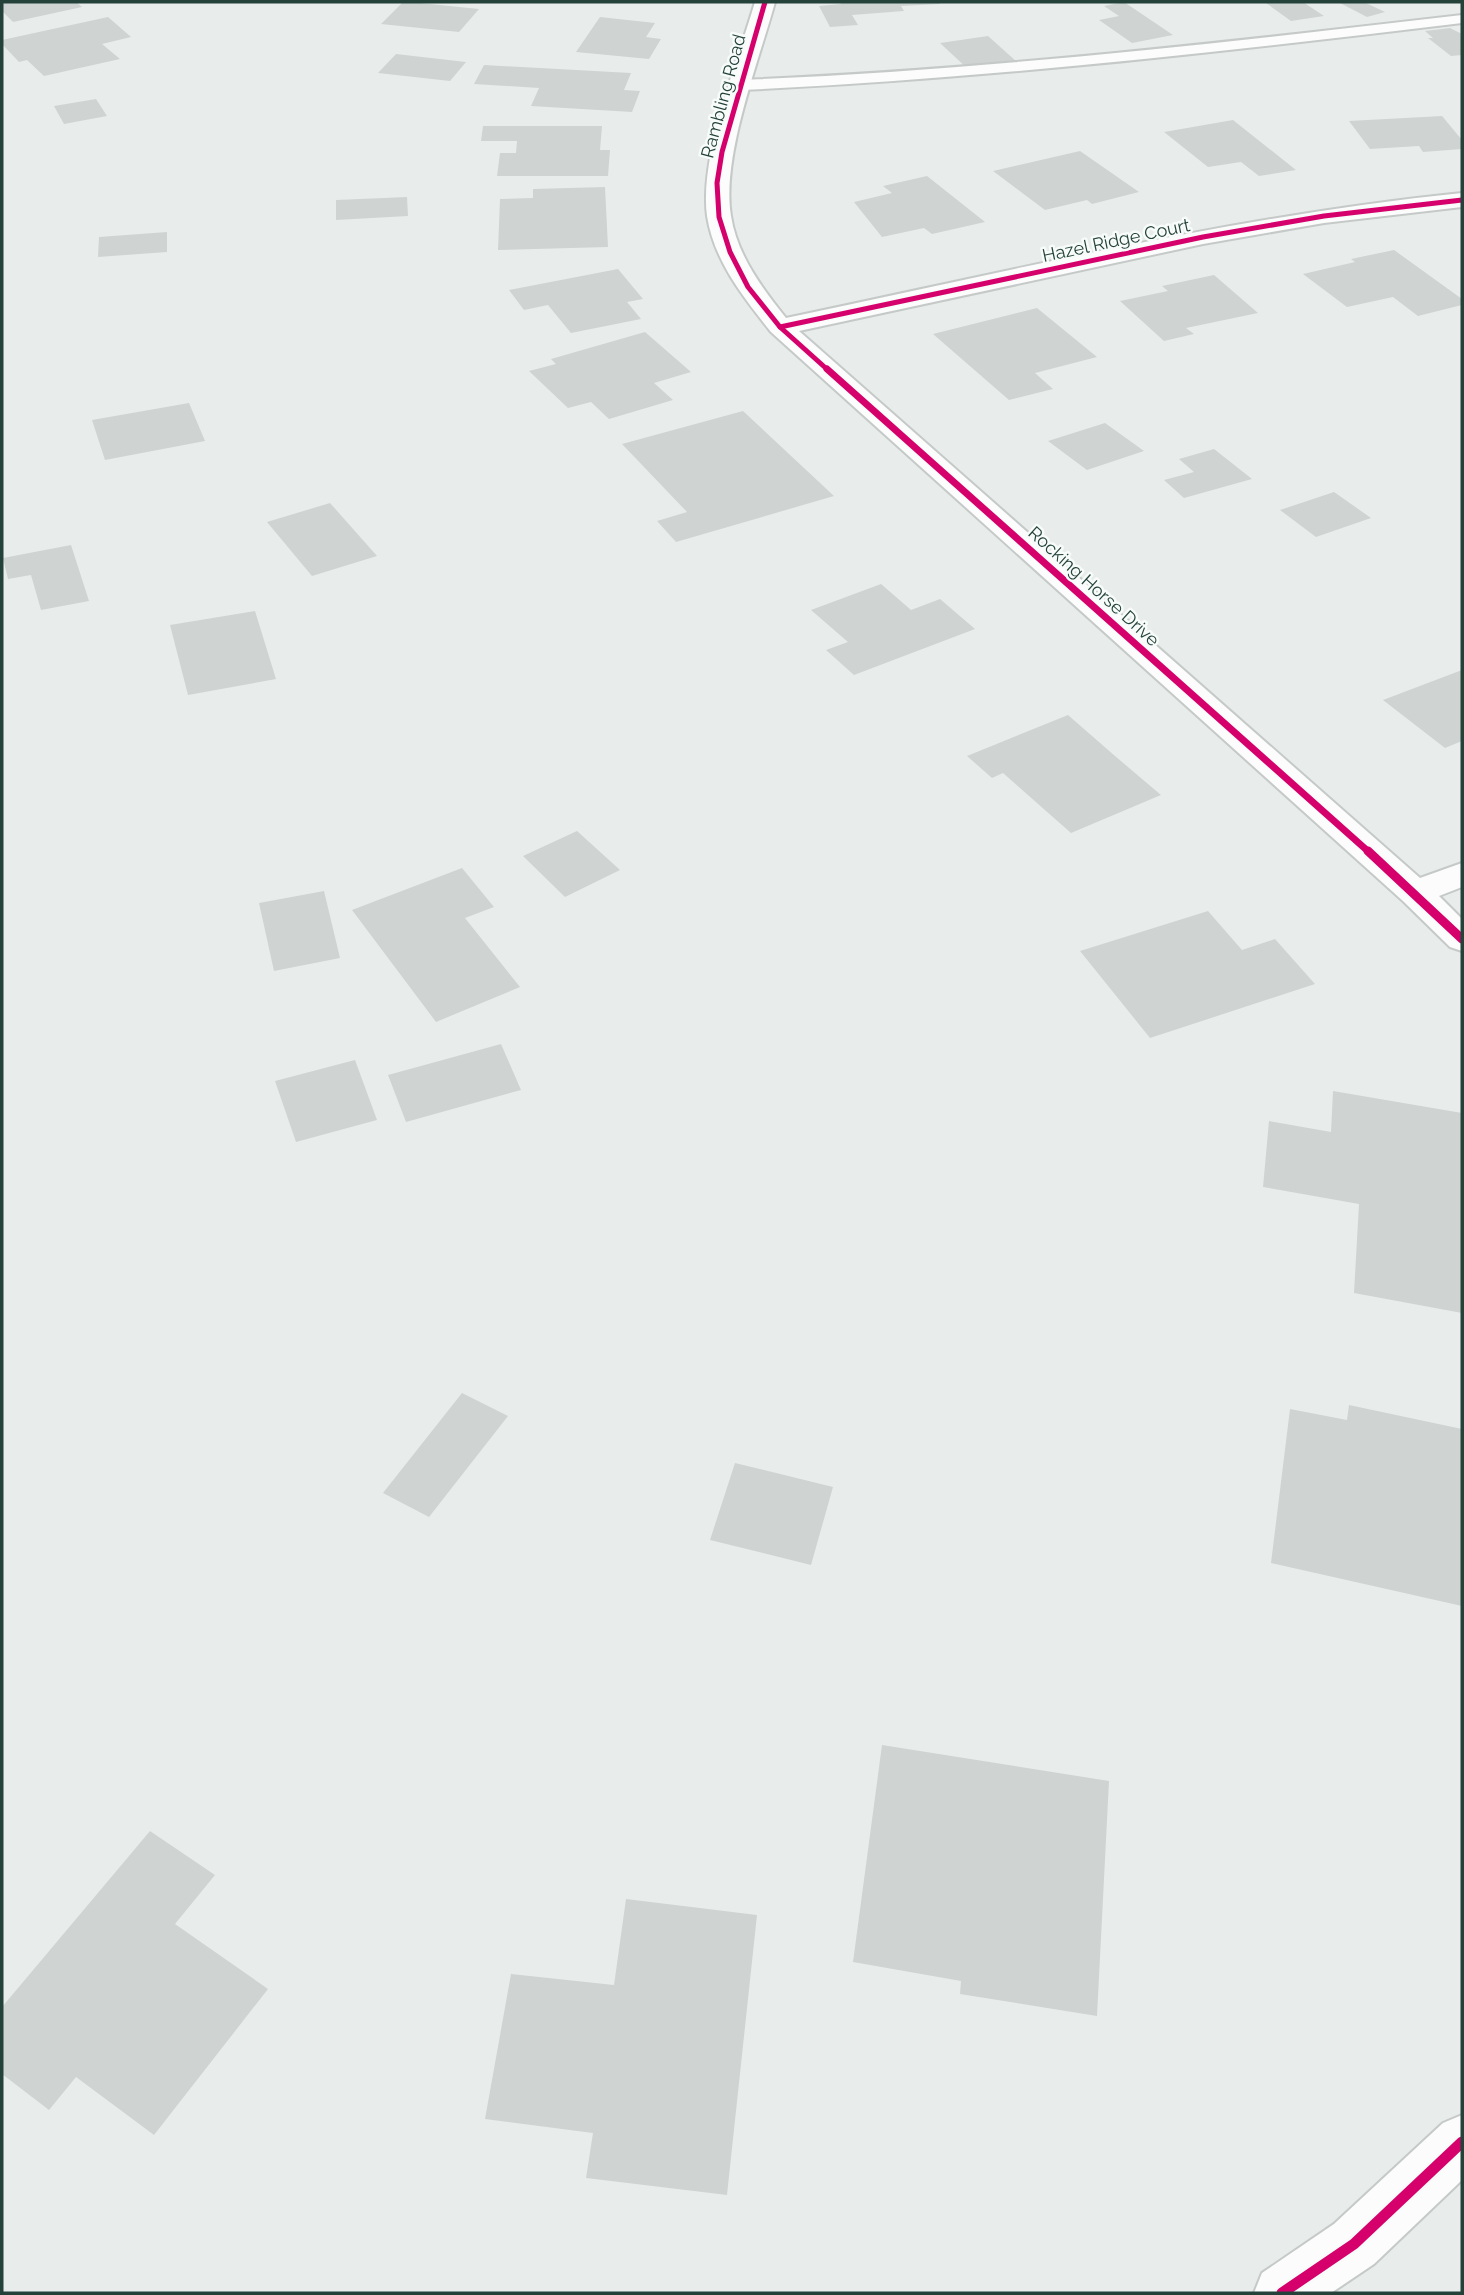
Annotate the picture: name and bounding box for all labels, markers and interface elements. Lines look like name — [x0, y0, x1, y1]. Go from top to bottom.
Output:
street label: Rambling Road — [696, 32, 750, 160]
street label: Hazel Ridge Court — [1040, 214, 1192, 266]
street label: Rocking Horse Drive — [1024, 522, 1164, 651]

